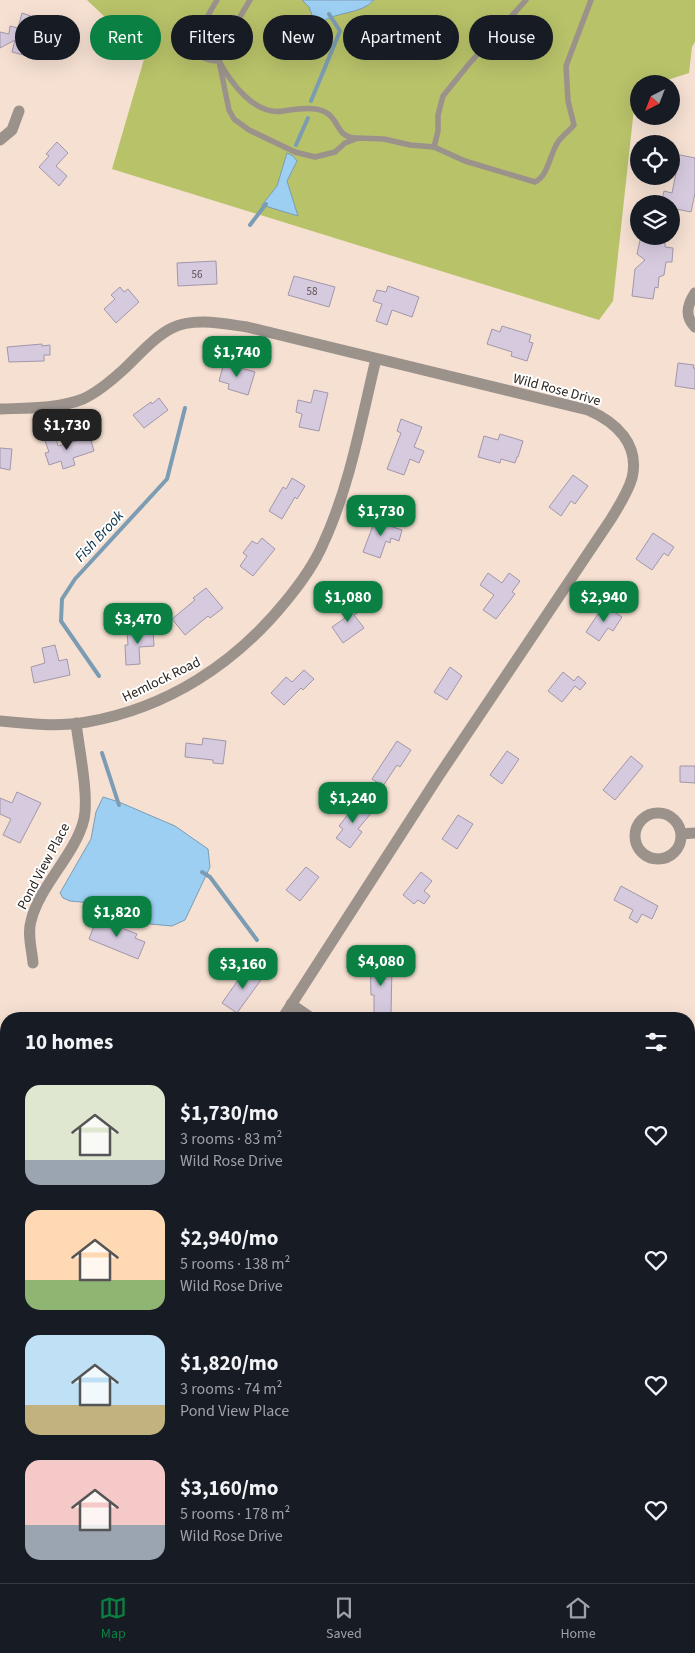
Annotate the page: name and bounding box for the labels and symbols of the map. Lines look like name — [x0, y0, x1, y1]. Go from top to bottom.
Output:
north arrow — [630, 75, 680, 125]
house number: 56 — [192, 267, 203, 282]
house number: 58 — [307, 284, 318, 299]
pin: $1,740 — [196, 336, 278, 378]
street label: Wild Rose Drive — [511, 369, 603, 411]
pin: $1,730 — [26, 408, 108, 451]
pin: $1,730 — [340, 494, 422, 537]
water label: Fish Brook — [70, 505, 129, 567]
pin: $1,080 — [307, 580, 389, 623]
pin: $2,940 — [563, 580, 645, 623]
pin: $3,470 — [97, 602, 179, 645]
street label: Hemlock Road — [119, 652, 204, 708]
pin: $1,240 — [312, 782, 394, 824]
street label: Pond View Place — [13, 820, 75, 913]
pin: $1,820 — [76, 896, 158, 938]
pin: $4,080 — [340, 944, 422, 987]
pin: $3,160 — [202, 948, 284, 990]

